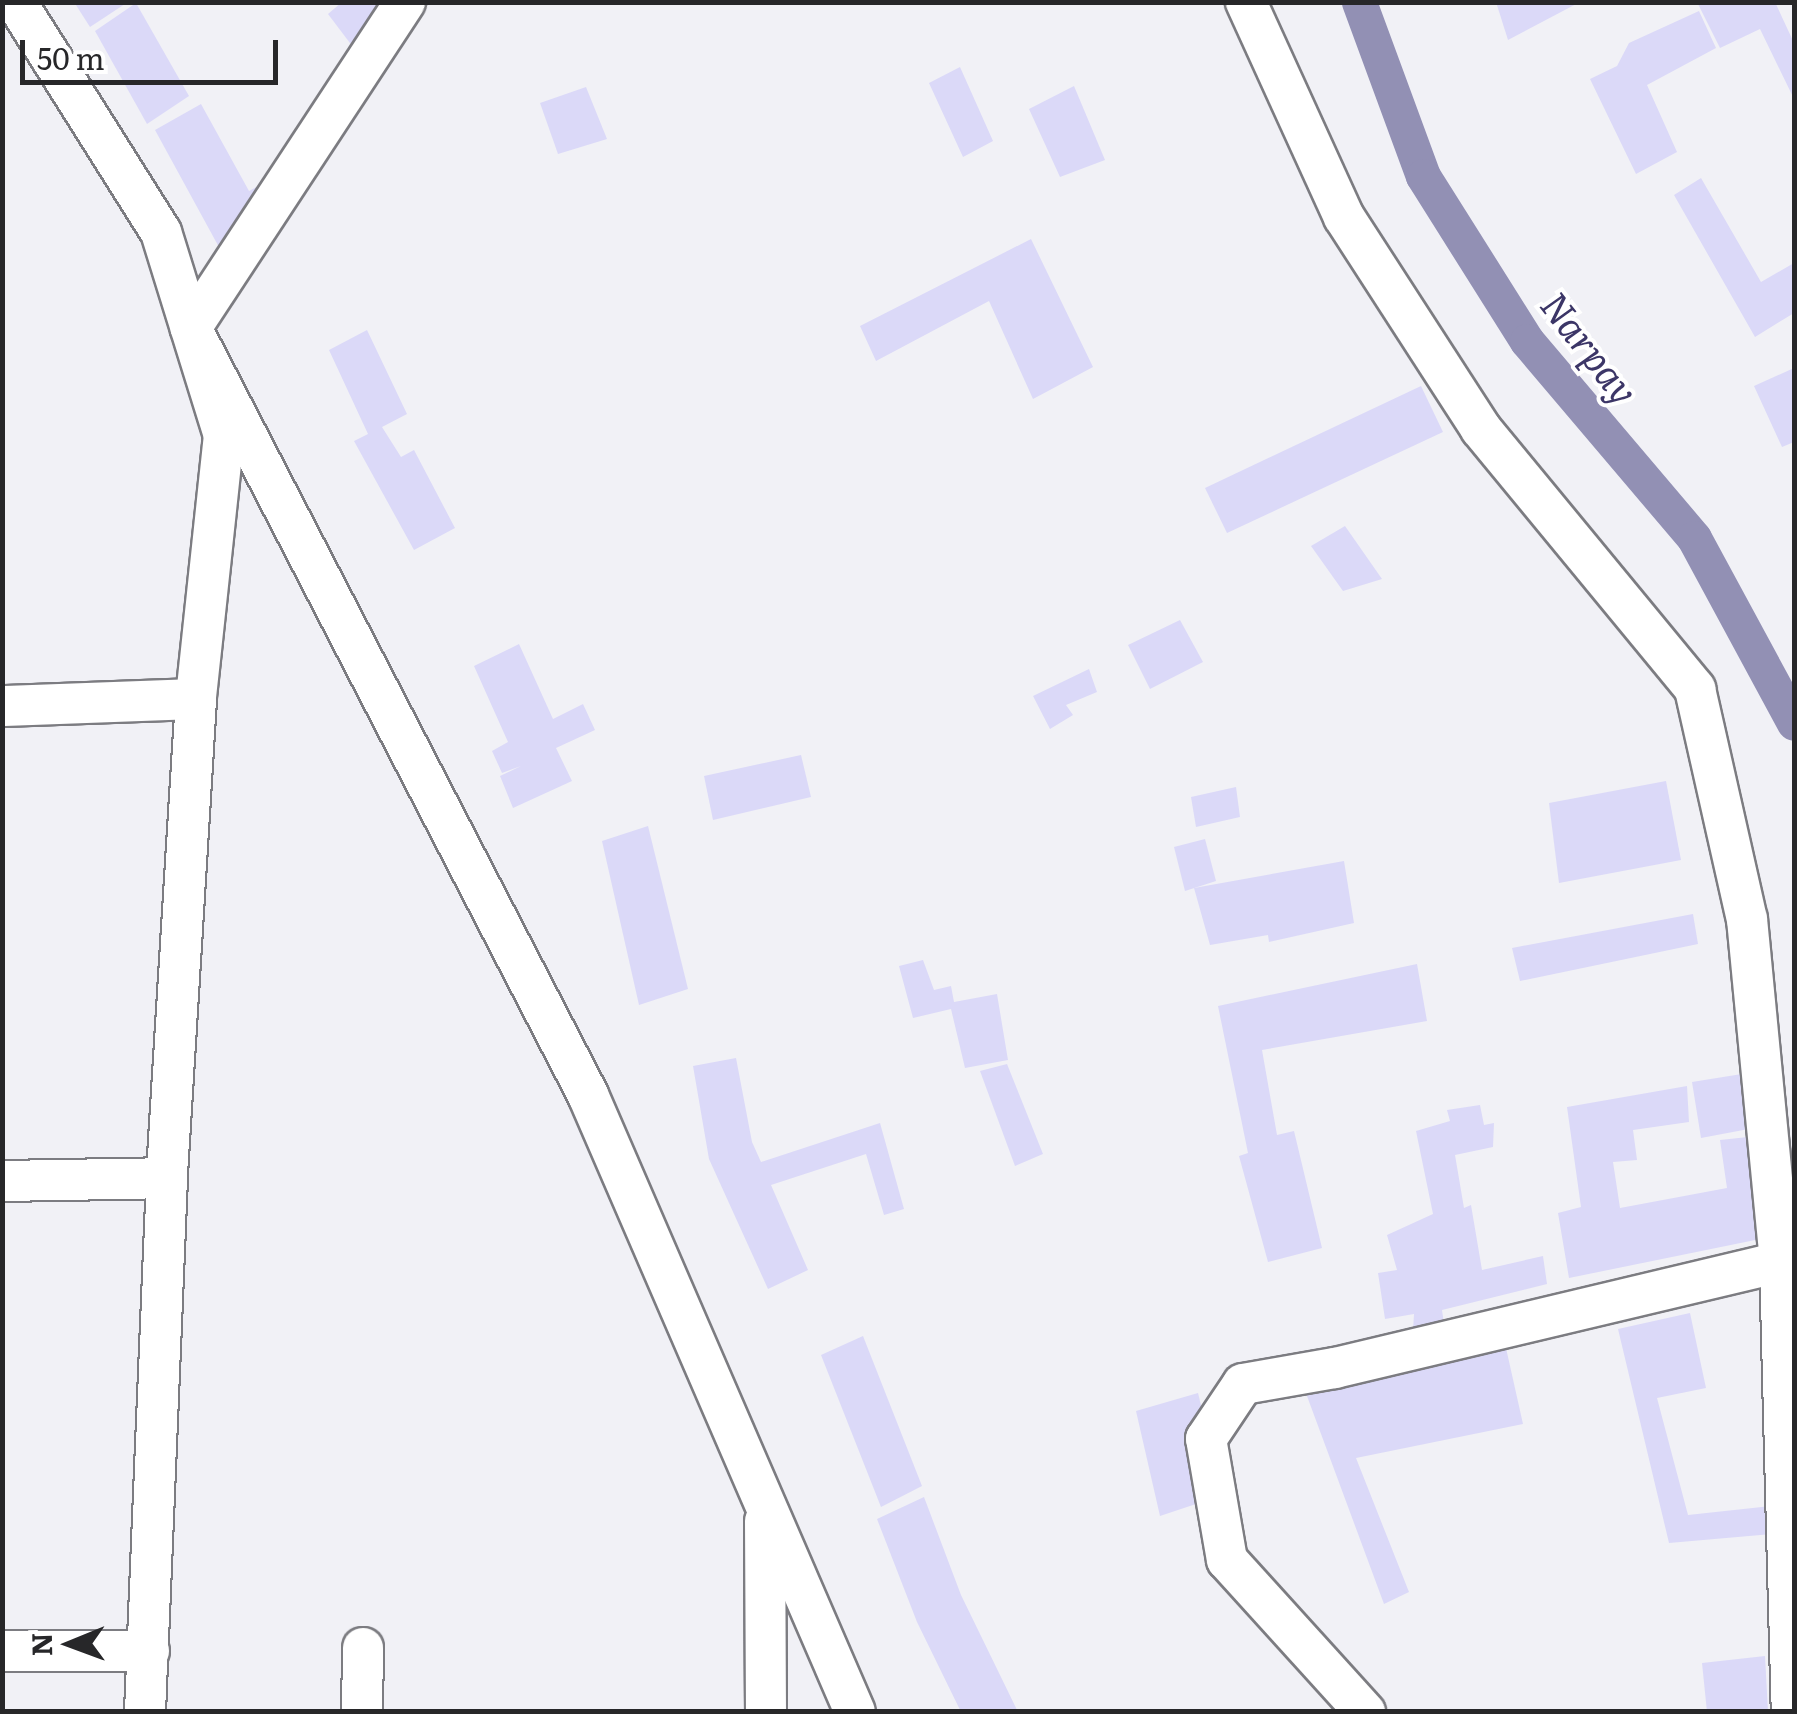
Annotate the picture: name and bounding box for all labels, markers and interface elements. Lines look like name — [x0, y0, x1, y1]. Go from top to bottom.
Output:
scale bar — [25, 20, 282, 82]
text: 50 m — [37, 35, 105, 79]
water label: Narpay — [1533, 282, 1649, 412]
north arrow — [20, 1594, 120, 1694]
text: N — [19, 1632, 61, 1657]

